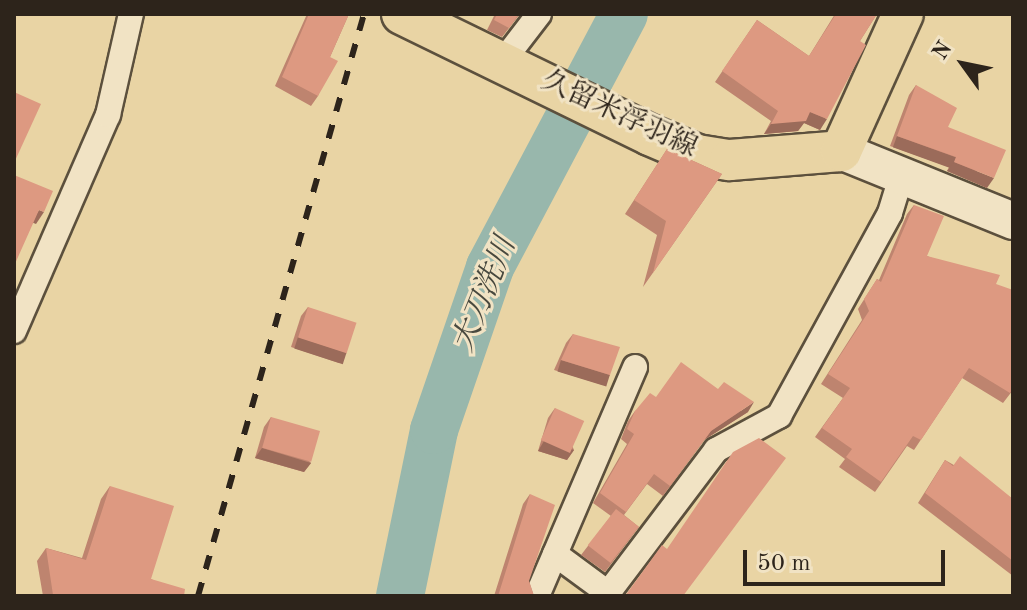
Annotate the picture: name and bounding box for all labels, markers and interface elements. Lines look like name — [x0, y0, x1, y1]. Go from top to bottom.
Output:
north arrow — [923, 24, 1003, 104]
text: N — [929, 38, 957, 64]
street label: 久留米浮羽線 — [536, 64, 702, 166]
water label: 大刀洗川 — [446, 233, 524, 357]
scale bar — [747, 534, 949, 584]
text: 50 m — [757, 552, 811, 576]

